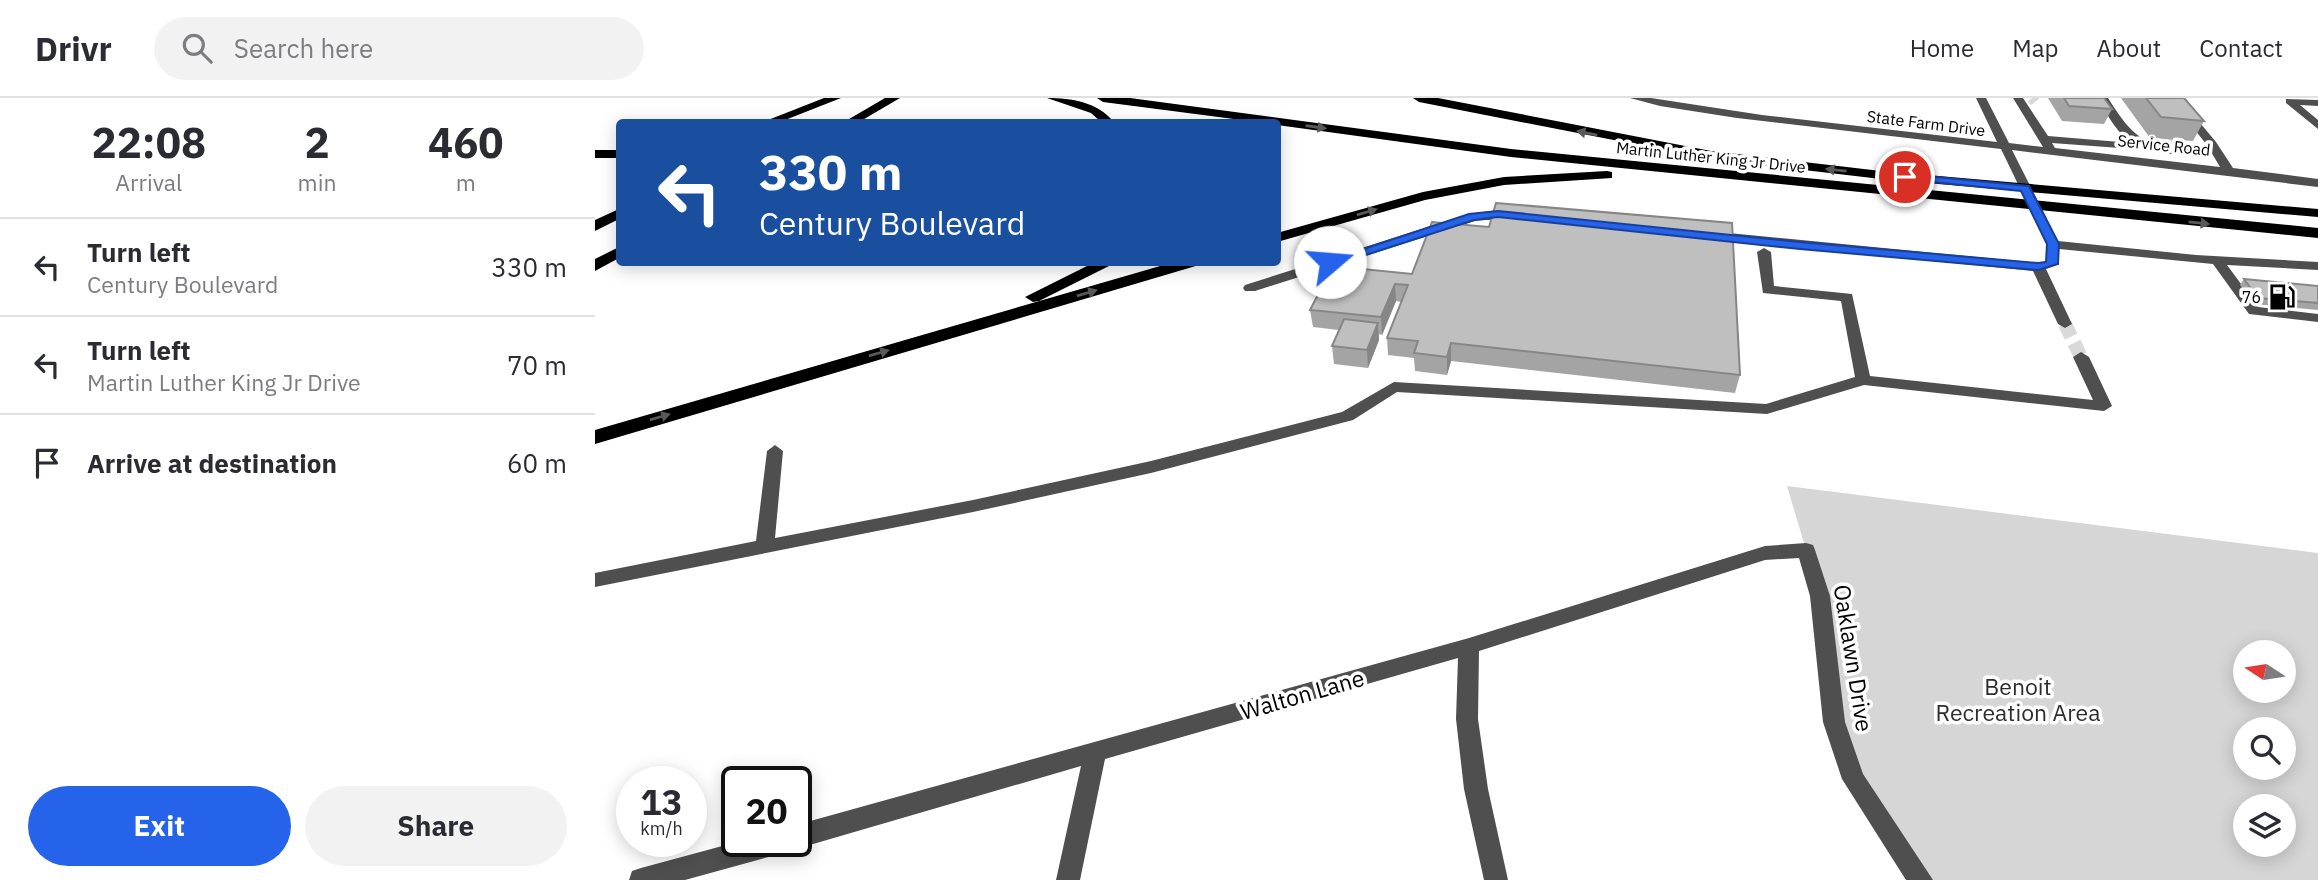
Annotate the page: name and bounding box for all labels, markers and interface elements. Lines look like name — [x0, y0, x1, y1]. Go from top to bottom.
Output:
search box — [154, 17, 644, 80]
text: Drivr — [35, 27, 112, 70]
icon: search — [178, 29, 216, 67]
text: Search here — [234, 31, 373, 65]
text: Home — [1910, 32, 1974, 64]
text: Map — [2012, 32, 2058, 64]
text: About — [2096, 32, 2161, 64]
text: Contact — [2199, 32, 2283, 64]
street label: State Farm Drive — [1866, 106, 1987, 140]
text: 22:08 — [91, 115, 206, 170]
text: 2 — [304, 115, 330, 170]
text: 460 — [428, 115, 504, 170]
one-way arrow — [1305, 122, 1327, 133]
one-way arrow — [1576, 127, 1598, 138]
street label: Service Road — [2117, 130, 2211, 160]
street label: Martin Luther King Jr Drive — [1615, 137, 1807, 177]
text: 330 m — [759, 140, 903, 203]
icon: left — [644, 147, 735, 238]
pin — [1875, 147, 1935, 207]
icon: arrive — [1886, 158, 1924, 196]
one-way arrow — [1824, 164, 1846, 175]
text: Arrival — [115, 167, 182, 197]
text: min — [298, 167, 336, 197]
text: m — [456, 167, 476, 197]
text: Century Boulevard — [759, 202, 1025, 244]
one-way arrow — [1356, 207, 1377, 217]
one-way arrow — [2189, 218, 2211, 229]
position arrow — [1293, 225, 1367, 299]
text: Turn left — [87, 235, 190, 269]
icon: left — [28, 248, 66, 286]
text: 330 m — [491, 250, 567, 284]
text: Century Boulevard — [87, 269, 278, 299]
fuel station icon: 76 — [2267, 282, 2297, 312]
one-way arrow — [1076, 287, 1098, 298]
place label: 76 — [2242, 287, 2261, 307]
text: Turn left — [87, 333, 190, 367]
icon: left — [28, 346, 66, 384]
text: 70 m — [507, 348, 567, 382]
one-way arrow — [868, 348, 889, 358]
text: Martin Luther King Jr Drive — [87, 367, 361, 397]
one-way arrow — [650, 412, 671, 422]
icon: arrive — [28, 444, 66, 482]
text: Arrive at destination — [87, 446, 337, 480]
text: 60 m — [507, 446, 567, 480]
street label: Oaklawn Drive — [1828, 582, 1880, 734]
north arrow — [2233, 640, 2296, 704]
map controls — [2233, 640, 2296, 857]
street label: Walton Lane — [1237, 662, 1367, 726]
park label: Benoit Recreation Area — [1936, 671, 2100, 727]
button: search — [2233, 717, 2296, 780]
speed limit sign: 20 — [721, 766, 812, 857]
text: 13 — [640, 779, 683, 825]
button: Exit — [28, 786, 291, 866]
button: Share — [305, 786, 567, 866]
button: layers — [2233, 794, 2296, 857]
text: km/h — [640, 817, 683, 840]

